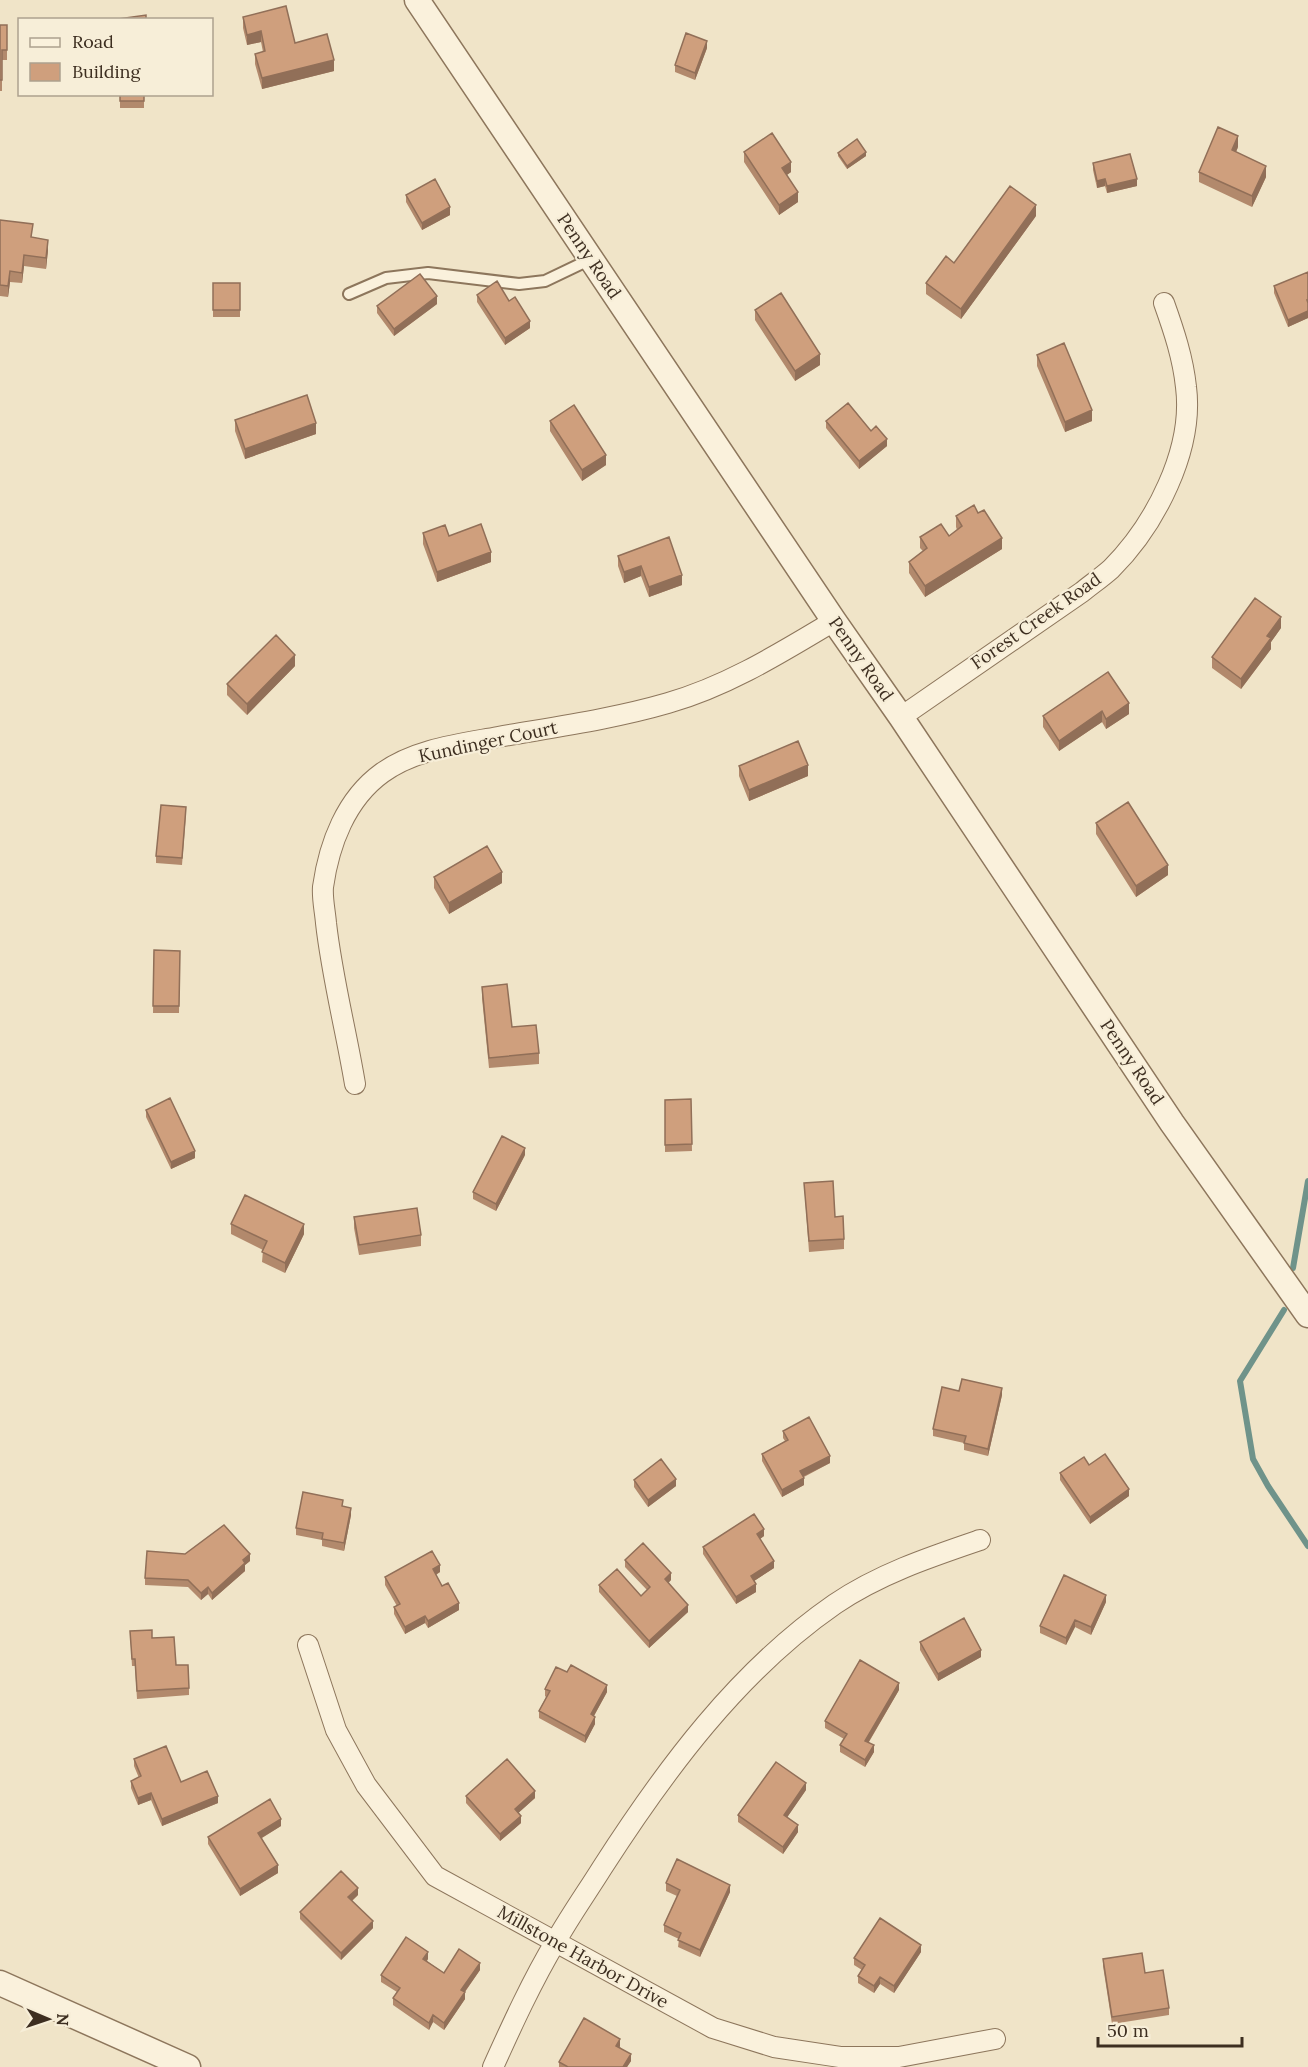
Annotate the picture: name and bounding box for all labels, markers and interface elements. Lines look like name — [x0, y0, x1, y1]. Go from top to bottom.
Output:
legend — [18, 18, 213, 96]
text: Road — [72, 30, 114, 53]
text: Building — [72, 60, 142, 83]
street label: Penny Road — [552, 209, 627, 303]
street label: Forest Creek Road — [966, 567, 1105, 674]
street label: Penny Road — [824, 612, 899, 706]
street label: Kundinger Court — [416, 716, 559, 767]
street label: Penny Road — [1095, 1015, 1170, 1109]
street label: Millstone Harbor Drive — [494, 1900, 673, 2013]
north arrow — [18, 1989, 78, 2049]
scale bar — [1098, 2010, 1242, 2048]
text: N — [53, 2013, 73, 2026]
text: 50 m — [1107, 2019, 1149, 2042]

